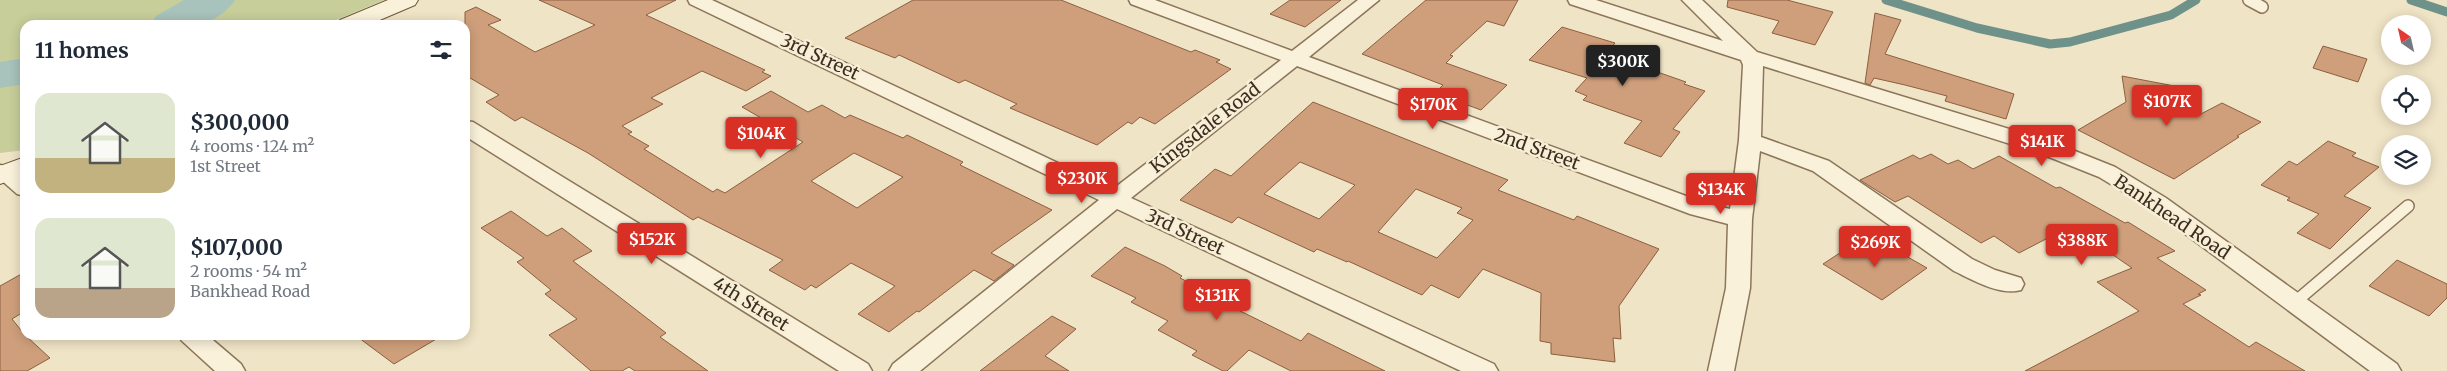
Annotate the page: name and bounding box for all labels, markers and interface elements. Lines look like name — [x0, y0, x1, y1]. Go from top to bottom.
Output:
north arrow — [2381, 15, 2431, 65]
map controls — [2381, 15, 2431, 185]
street label: 3rd Street — [777, 28, 863, 85]
icon: filters — [427, 36, 455, 64]
text: 11 homes — [35, 37, 129, 64]
pin: $300K — [1588, 44, 1658, 87]
text: $300K — [1597, 51, 1649, 71]
button: locate — [2381, 75, 2431, 125]
street label: Kingsdale Road — [1145, 77, 1265, 178]
pin: $107K — [2132, 84, 2202, 127]
pin: $170K — [1398, 88, 1468, 130]
text: $107K — [2143, 91, 2191, 111]
text: $170K — [1409, 94, 1457, 114]
text: $300,000 — [190, 109, 290, 136]
icon: home — [75, 113, 135, 173]
pin: $104K — [726, 116, 796, 159]
street label: 2nd Street — [1491, 122, 1583, 175]
text: $104K — [737, 123, 785, 143]
pin: $141K — [2007, 124, 2077, 167]
text: $141K — [2020, 131, 2064, 151]
button: layers — [2381, 135, 2431, 185]
text: 4 rooms · 124 m² — [190, 136, 314, 156]
text: 1st Street — [190, 156, 261, 176]
pin: $230K — [1047, 162, 1117, 204]
text: $230K — [1057, 168, 1107, 188]
street label: Bankhead Road — [2110, 169, 2235, 264]
pin: $134K — [1686, 172, 1756, 215]
text: $134K — [1697, 179, 1745, 199]
street label: 3rd Street — [1142, 203, 1228, 260]
pin: $152K — [617, 222, 687, 265]
pin: $388K — [2047, 224, 2117, 266]
pin: $269K — [1840, 226, 1910, 268]
text: $152K — [628, 229, 676, 249]
text: $388K — [2057, 230, 2107, 250]
text: $269K — [1850, 232, 1900, 252]
text: $107,000 — [190, 234, 283, 261]
icon: home — [75, 238, 135, 298]
text: 2 rooms · 54 m² — [190, 261, 307, 281]
street label: 4th Street — [709, 271, 794, 336]
pin: $131K — [1182, 278, 1252, 321]
text: Bankhead Road — [190, 281, 310, 301]
text: $131K — [1195, 285, 1239, 305]

